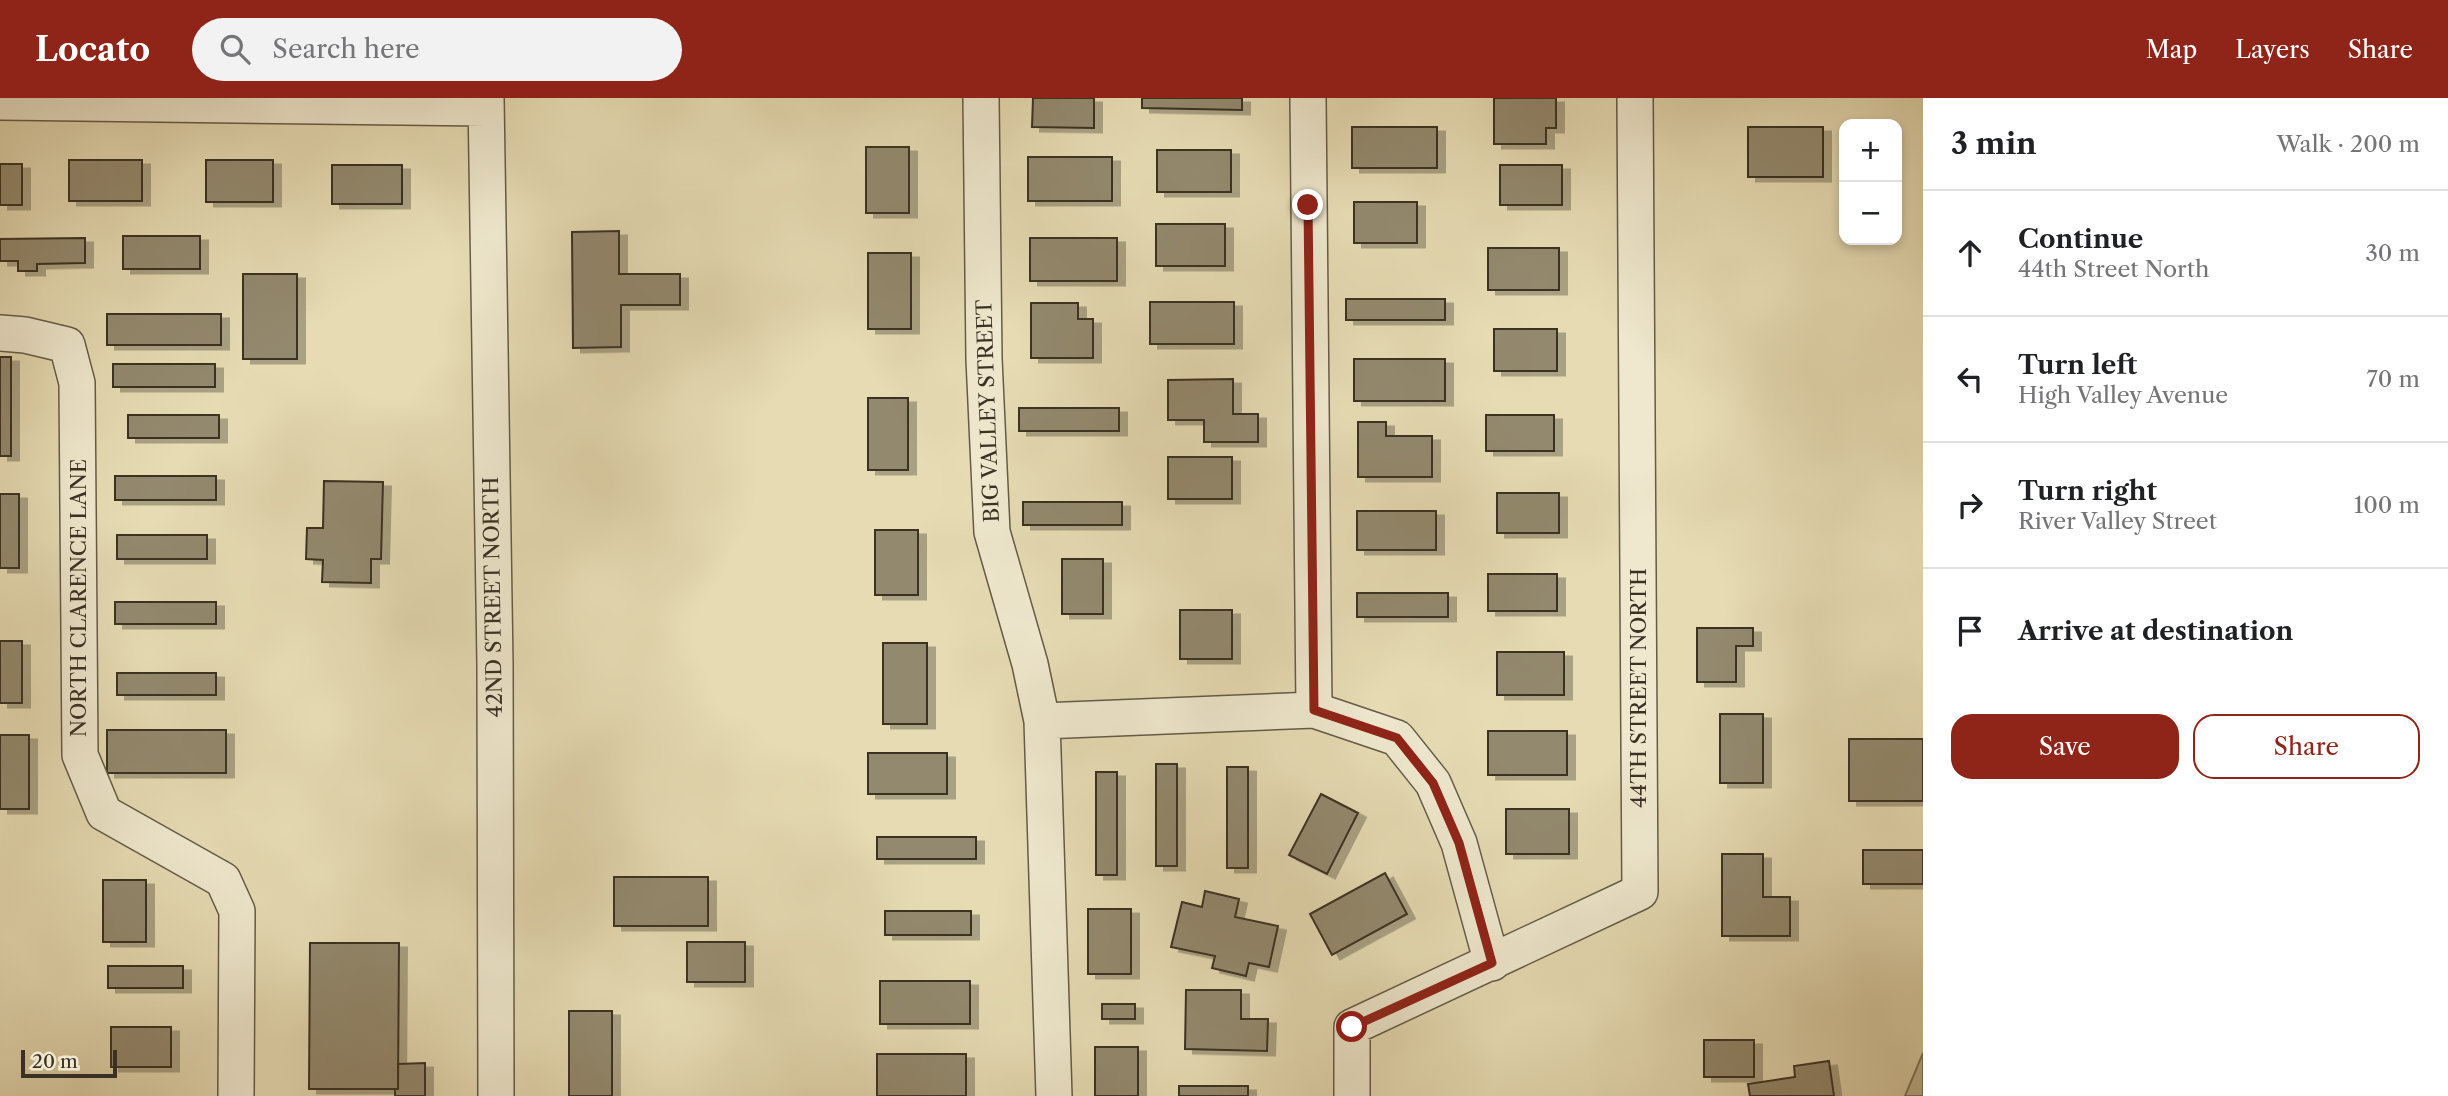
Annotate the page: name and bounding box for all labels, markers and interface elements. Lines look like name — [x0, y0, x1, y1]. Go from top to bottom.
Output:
search box — [192, 18, 682, 81]
text: Locato — [35, 29, 150, 70]
icon: search — [216, 30, 254, 68]
text: Search here — [272, 33, 420, 65]
text: Map — [2146, 35, 2197, 64]
text: Layers — [2235, 35, 2310, 64]
text: Share — [2348, 35, 2413, 64]
map controls — [1839, 119, 1902, 245]
button: + — [1839, 119, 1902, 182]
text: 3 min — [1951, 125, 2037, 162]
text: Walk · 200 m — [2276, 130, 2420, 158]
button: − — [1839, 182, 1902, 245]
route end — [1292, 189, 1323, 220]
text: Continue — [2018, 223, 2143, 255]
icon: ahead — [1951, 234, 1989, 272]
text: 30 m — [2365, 239, 2420, 267]
text: 44th Street North — [2018, 255, 2209, 283]
street label: BIG VALLEY STREET — [971, 299, 1004, 523]
text: Turn left — [2018, 349, 2137, 381]
icon: left — [1951, 360, 1989, 398]
text: 70 m — [2367, 365, 2420, 393]
text: High Valley Avenue — [2018, 381, 2228, 409]
street label: NORTH CLARENCE LANE — [66, 459, 91, 737]
text: Turn right — [2018, 475, 2157, 507]
street label: 42ND STREET NORTH — [478, 476, 507, 718]
icon: right — [1951, 486, 1989, 524]
text: 100 m — [2354, 491, 2420, 519]
text: River Valley Street — [2018, 507, 2217, 535]
street label: 44TH STREET NORTH — [1626, 568, 1651, 808]
icon: arrive — [1951, 612, 1989, 650]
text: Arrive at destination — [2018, 615, 2293, 647]
button: Save — [1951, 714, 2179, 779]
button: Share — [2193, 714, 2420, 779]
route start — [1336, 1011, 1367, 1042]
scale bar — [21, 1047, 117, 1079]
text: 20 m — [32, 1050, 78, 1073]

